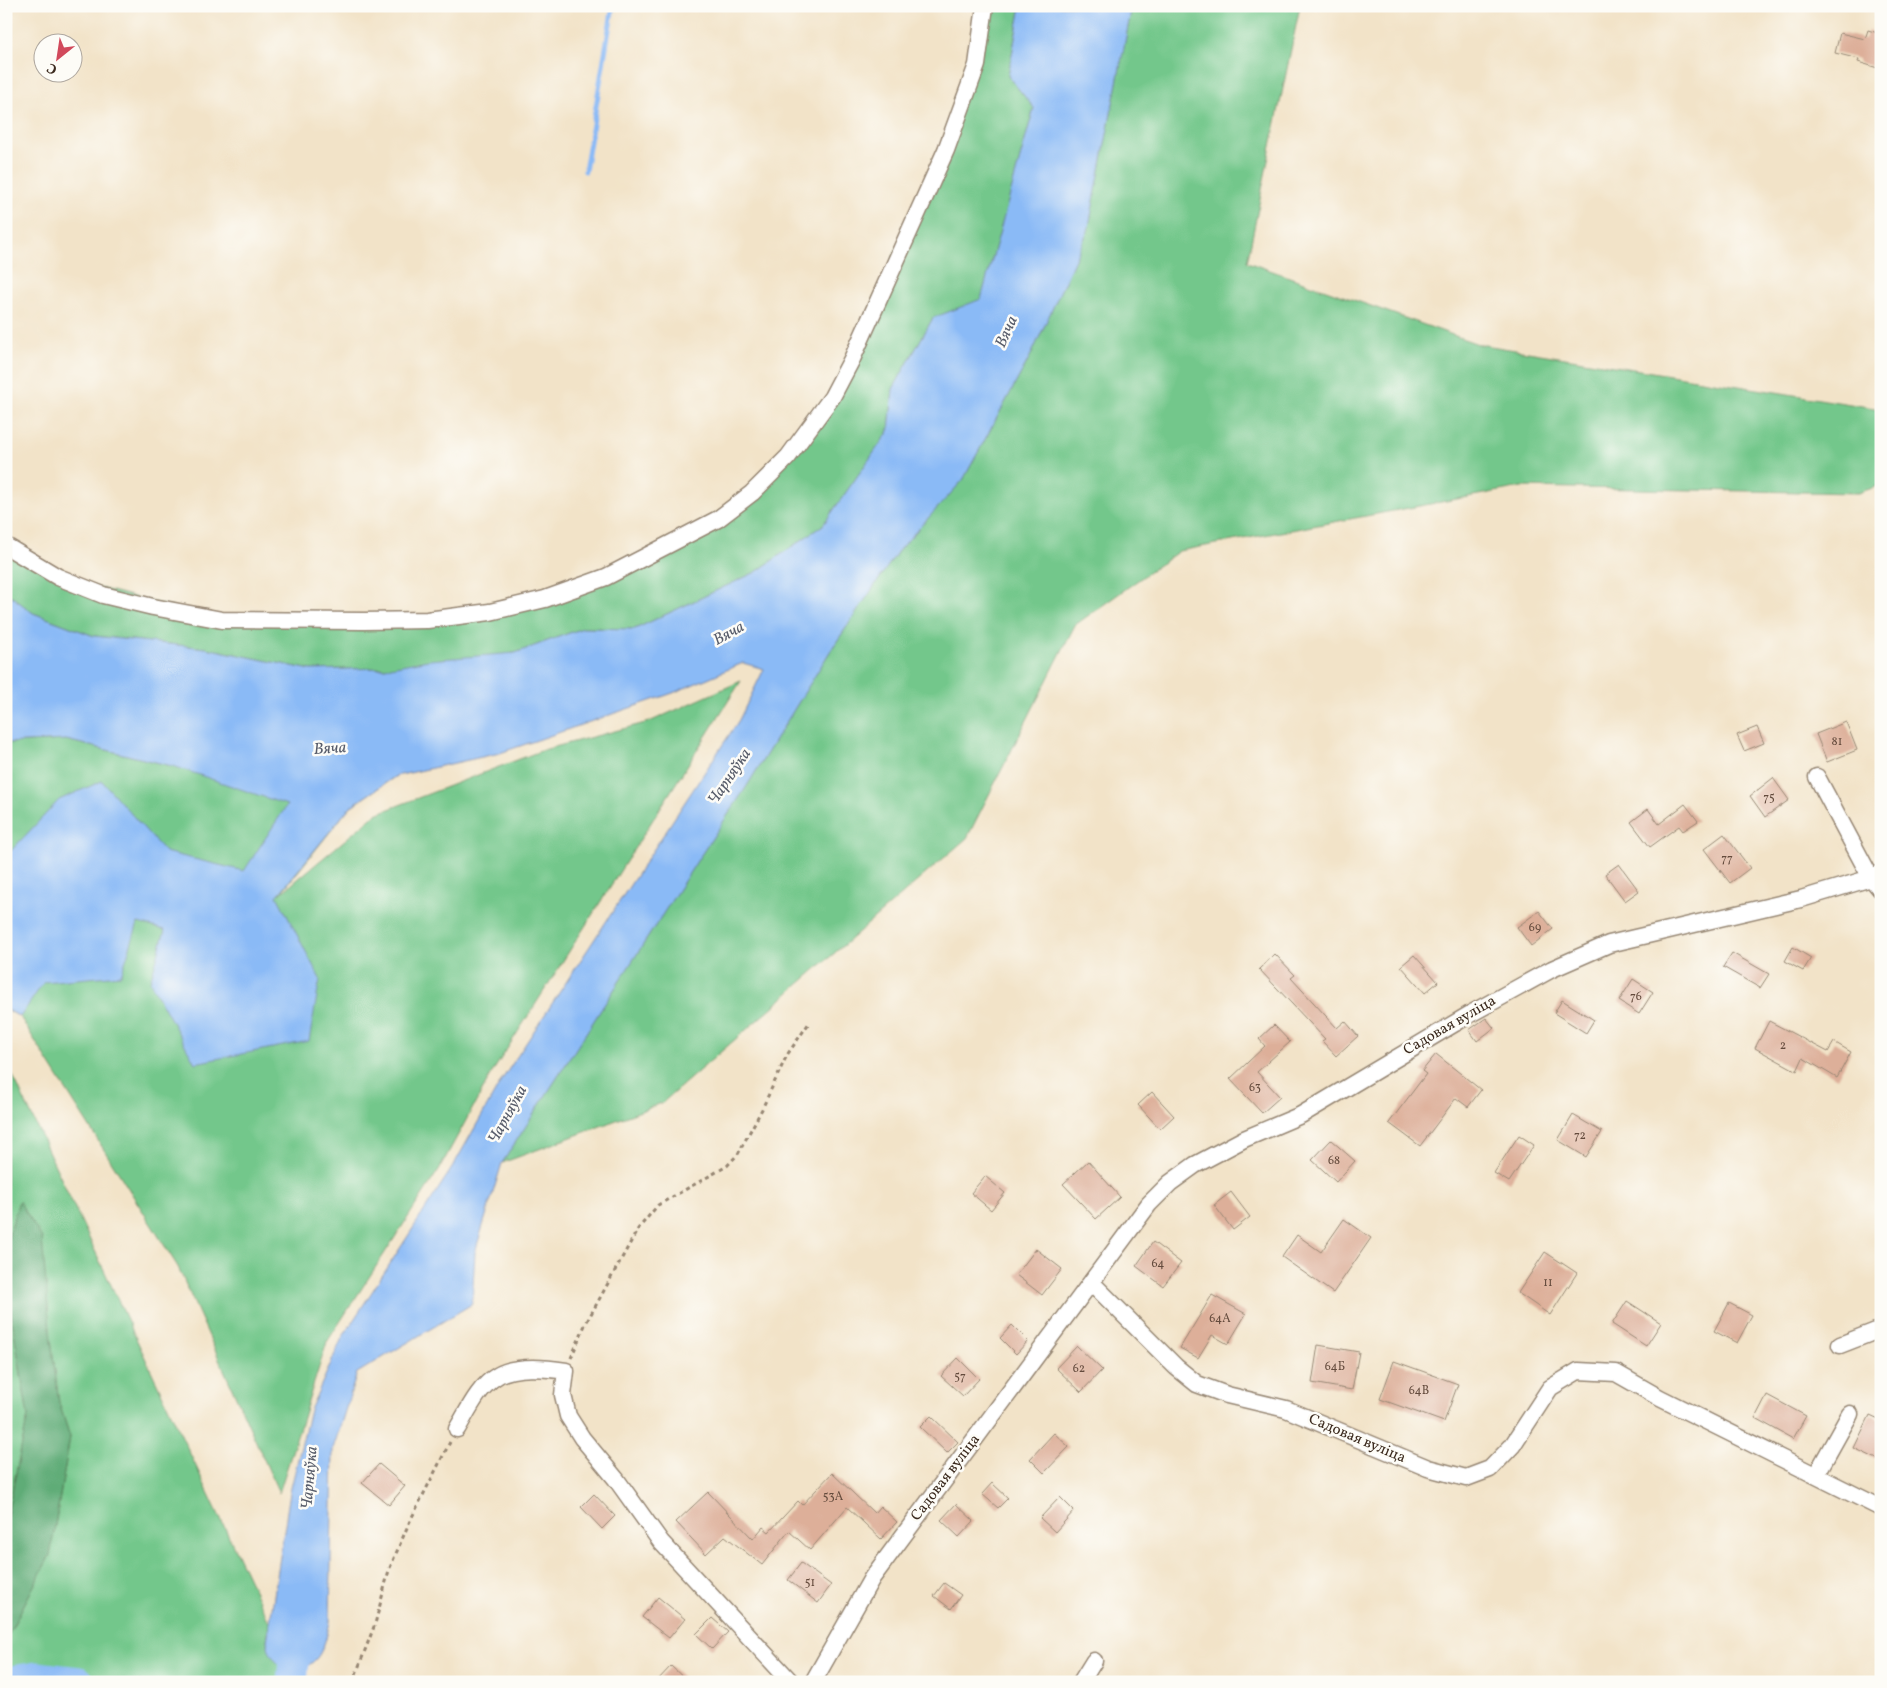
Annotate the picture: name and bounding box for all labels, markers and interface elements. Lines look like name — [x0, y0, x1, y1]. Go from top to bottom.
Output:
north arrow — [32, 32, 82, 82]
text: С — [44, 57, 61, 78]
water label: Вяча — [990, 312, 1024, 351]
water label: Вяча — [709, 616, 749, 651]
house number: 81 — [1832, 734, 1842, 750]
water label: Вяча — [313, 737, 347, 761]
water label: Чарняўка — [703, 744, 757, 809]
house number: 75 — [1763, 790, 1775, 806]
house number: 77 — [1721, 851, 1733, 867]
house number: 69 — [1529, 920, 1541, 936]
house number: 76 — [1630, 989, 1642, 1005]
street label: Садовая вуліца — [1400, 991, 1500, 1061]
house number: 2 — [1780, 1038, 1786, 1054]
house number: 63 — [1249, 1080, 1261, 1096]
water label: Чарняўка — [483, 1082, 533, 1148]
house number: 72 — [1574, 1128, 1586, 1144]
house number: 68 — [1328, 1153, 1340, 1169]
house number: 64 — [1152, 1256, 1164, 1272]
house number: 11 — [1543, 1275, 1553, 1291]
house number: 64А — [1209, 1311, 1231, 1327]
house number: 64Б — [1325, 1359, 1345, 1375]
house number: 62 — [1073, 1361, 1085, 1377]
house number: 57 — [954, 1369, 966, 1385]
house number: 64В — [1409, 1383, 1429, 1399]
street label: Садовая вуліца — [1305, 1409, 1409, 1469]
street label: Садовая вуліца — [906, 1430, 986, 1526]
water label: Чарняўка — [296, 1445, 324, 1510]
house number: 53А — [823, 1489, 844, 1505]
house number: 51 — [805, 1575, 815, 1591]

